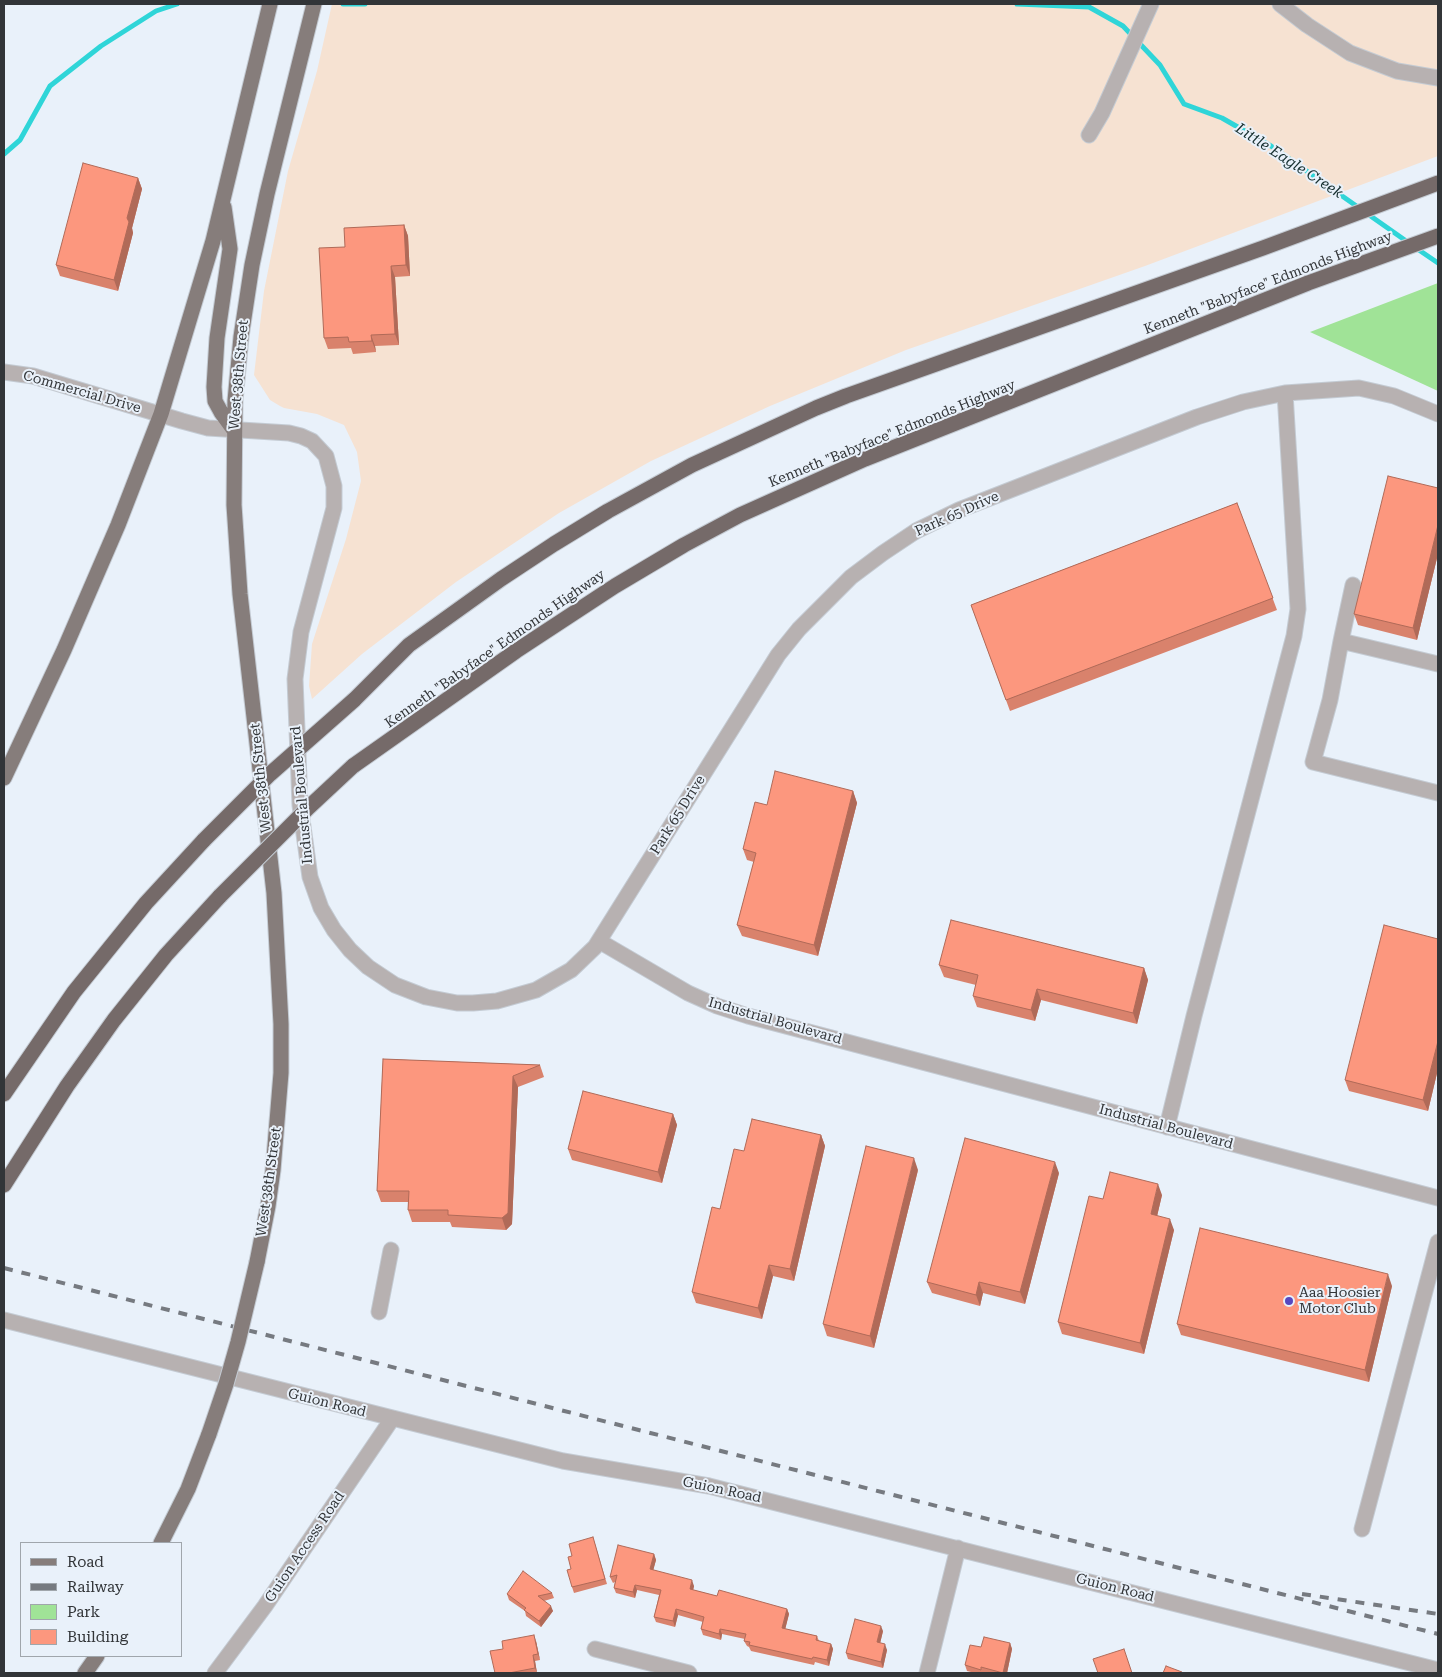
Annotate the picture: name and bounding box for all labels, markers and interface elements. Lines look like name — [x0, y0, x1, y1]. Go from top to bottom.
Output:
water label: Little Eagle Creek — [1232, 120, 1346, 202]
street label: Kenneth "Babyface" Edmonds Highway — [1142, 228, 1394, 338]
street label: West 38th Street — [226, 319, 252, 431]
street label: Commercial Drive — [21, 367, 143, 417]
street label: Kenneth "Babyface" Edmonds Highway — [766, 377, 1018, 491]
street label: Park 65 Drive — [912, 488, 1002, 540]
street label: Kenneth "Babyface" Edmonds Highway — [382, 566, 608, 732]
street label: West 38th Street — [247, 722, 275, 834]
street label: Industrial Boulevard — [288, 725, 316, 865]
street label: Park 65 Drive — [647, 772, 709, 858]
street label: Industrial Boulevard — [706, 994, 844, 1048]
street label: Industrial Boulevard — [1097, 1101, 1235, 1153]
street label: West 38th Street — [253, 1126, 285, 1238]
place label: Aaa Hoosier Motor Club — [1299, 1285, 1381, 1318]
marker: Aaa Hoosier Motor Club — [1283, 1295, 1295, 1307]
street label: Guion Road — [286, 1385, 368, 1421]
street label: Guion Road — [681, 1473, 763, 1507]
street label: Guion Access Road — [262, 1488, 348, 1606]
legend — [20, 1542, 182, 1657]
text: Road — [67, 1553, 104, 1571]
street label: Guion Road — [1074, 1570, 1156, 1606]
text: Railway — [67, 1578, 124, 1596]
text: Park — [67, 1603, 100, 1621]
text: Building — [67, 1628, 128, 1646]

